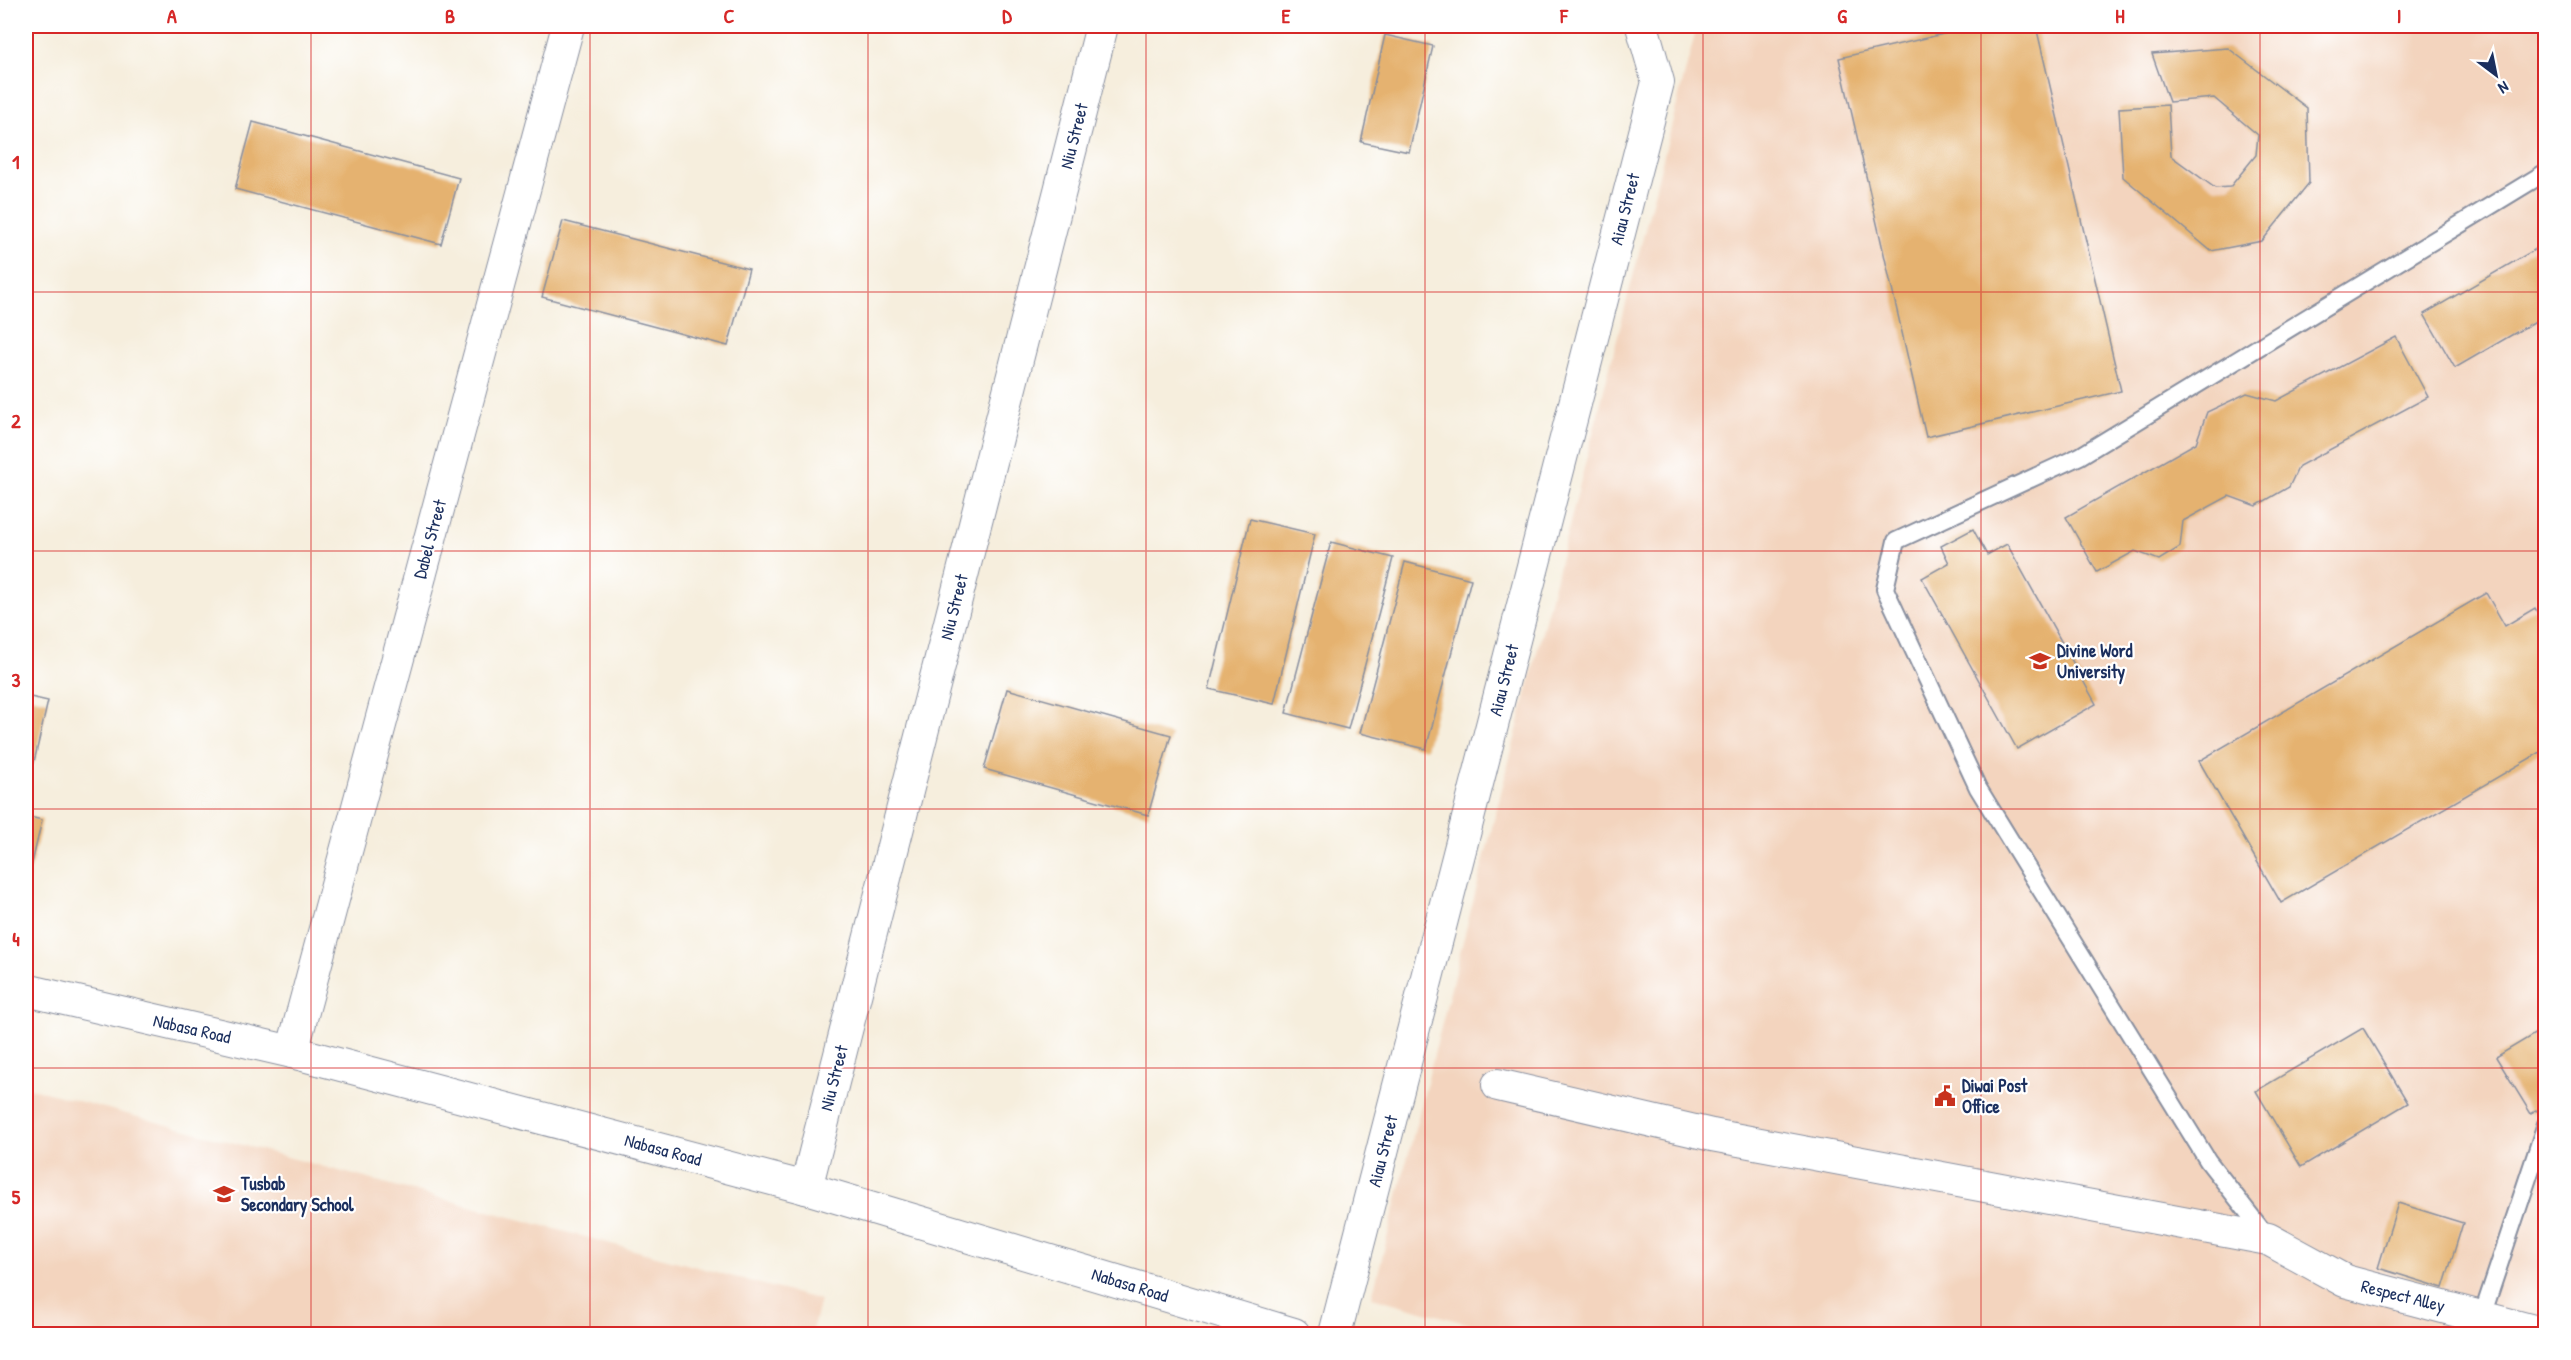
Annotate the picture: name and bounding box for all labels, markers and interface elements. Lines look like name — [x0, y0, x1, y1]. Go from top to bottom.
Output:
text: A — [167, 2, 177, 29]
text: B — [445, 2, 455, 29]
text: C — [724, 2, 735, 29]
text: D — [1002, 2, 1012, 29]
text: E — [1282, 2, 1291, 29]
text: F — [1559, 2, 1569, 29]
text: G — [1837, 2, 1847, 29]
text: H — [2115, 2, 2125, 29]
text: I — [2397, 2, 2401, 29]
north arrow — [2466, 45, 2526, 105]
text: N — [2494, 76, 2513, 100]
street label: Niu Street — [1053, 100, 1094, 171]
text: 1 — [12, 148, 20, 175]
street label: Aiau Street — [1604, 170, 1646, 247]
text: 2 — [11, 407, 21, 434]
street label: Dabel Street — [407, 496, 452, 581]
street label: Niu Street — [933, 571, 974, 642]
place label: Divine Word University — [2057, 638, 2133, 685]
street label: Aiau Street — [1483, 641, 1525, 718]
school or university icon: Divine Word University — [2028, 649, 2052, 673]
text: 3 — [12, 666, 21, 693]
text: 4 — [12, 925, 20, 952]
street label: Nabasa Road — [151, 1007, 233, 1050]
street label: Niu Street — [813, 1042, 854, 1113]
place label: Diwai Post Office — [1962, 1073, 2028, 1119]
public building icon: Diwai Post Office — [1933, 1084, 1957, 1108]
street label: Aiau Street — [1362, 1112, 1404, 1189]
street label: Nabasa Road — [622, 1127, 704, 1172]
place label: Tusbab Secondary School — [240, 1171, 355, 1218]
school or university icon: Tusbab Secondary School — [212, 1182, 236, 1206]
text: 5 — [12, 1183, 21, 1210]
street label: Nabasa Road — [1089, 1261, 1171, 1308]
street label: Respect Alley — [2358, 1273, 2448, 1318]

